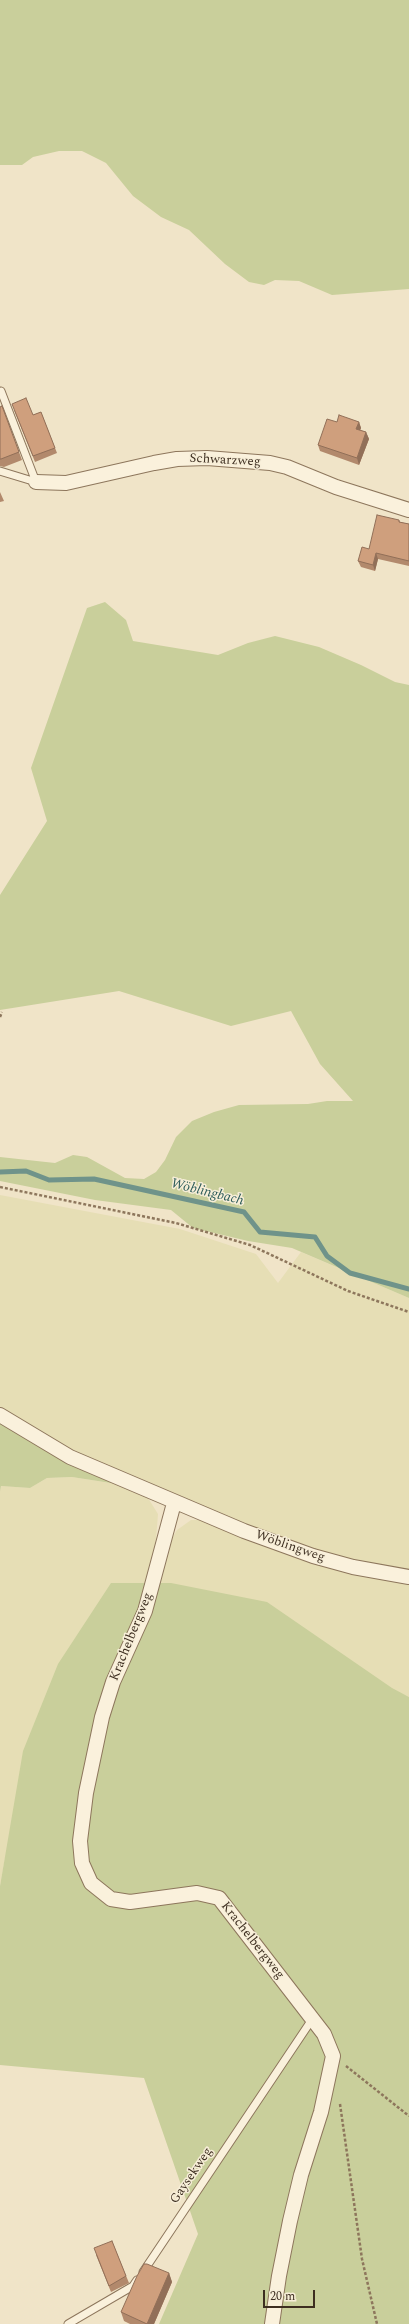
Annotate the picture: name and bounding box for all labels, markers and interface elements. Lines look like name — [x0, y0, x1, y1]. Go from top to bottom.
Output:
street label: Schwarzweg — [189, 451, 261, 471]
water label: Wöblingbach — [169, 1176, 245, 1210]
street label: Wöblingweg — [253, 1528, 327, 1566]
street label: Krachelbergweg — [107, 1591, 157, 1683]
street label: Krachelbergweg — [217, 1899, 287, 1983]
street label: Gaysekweg — [167, 2145, 217, 2207]
scale bar — [265, 2282, 317, 2308]
text: 20 m — [270, 2287, 295, 2306]

